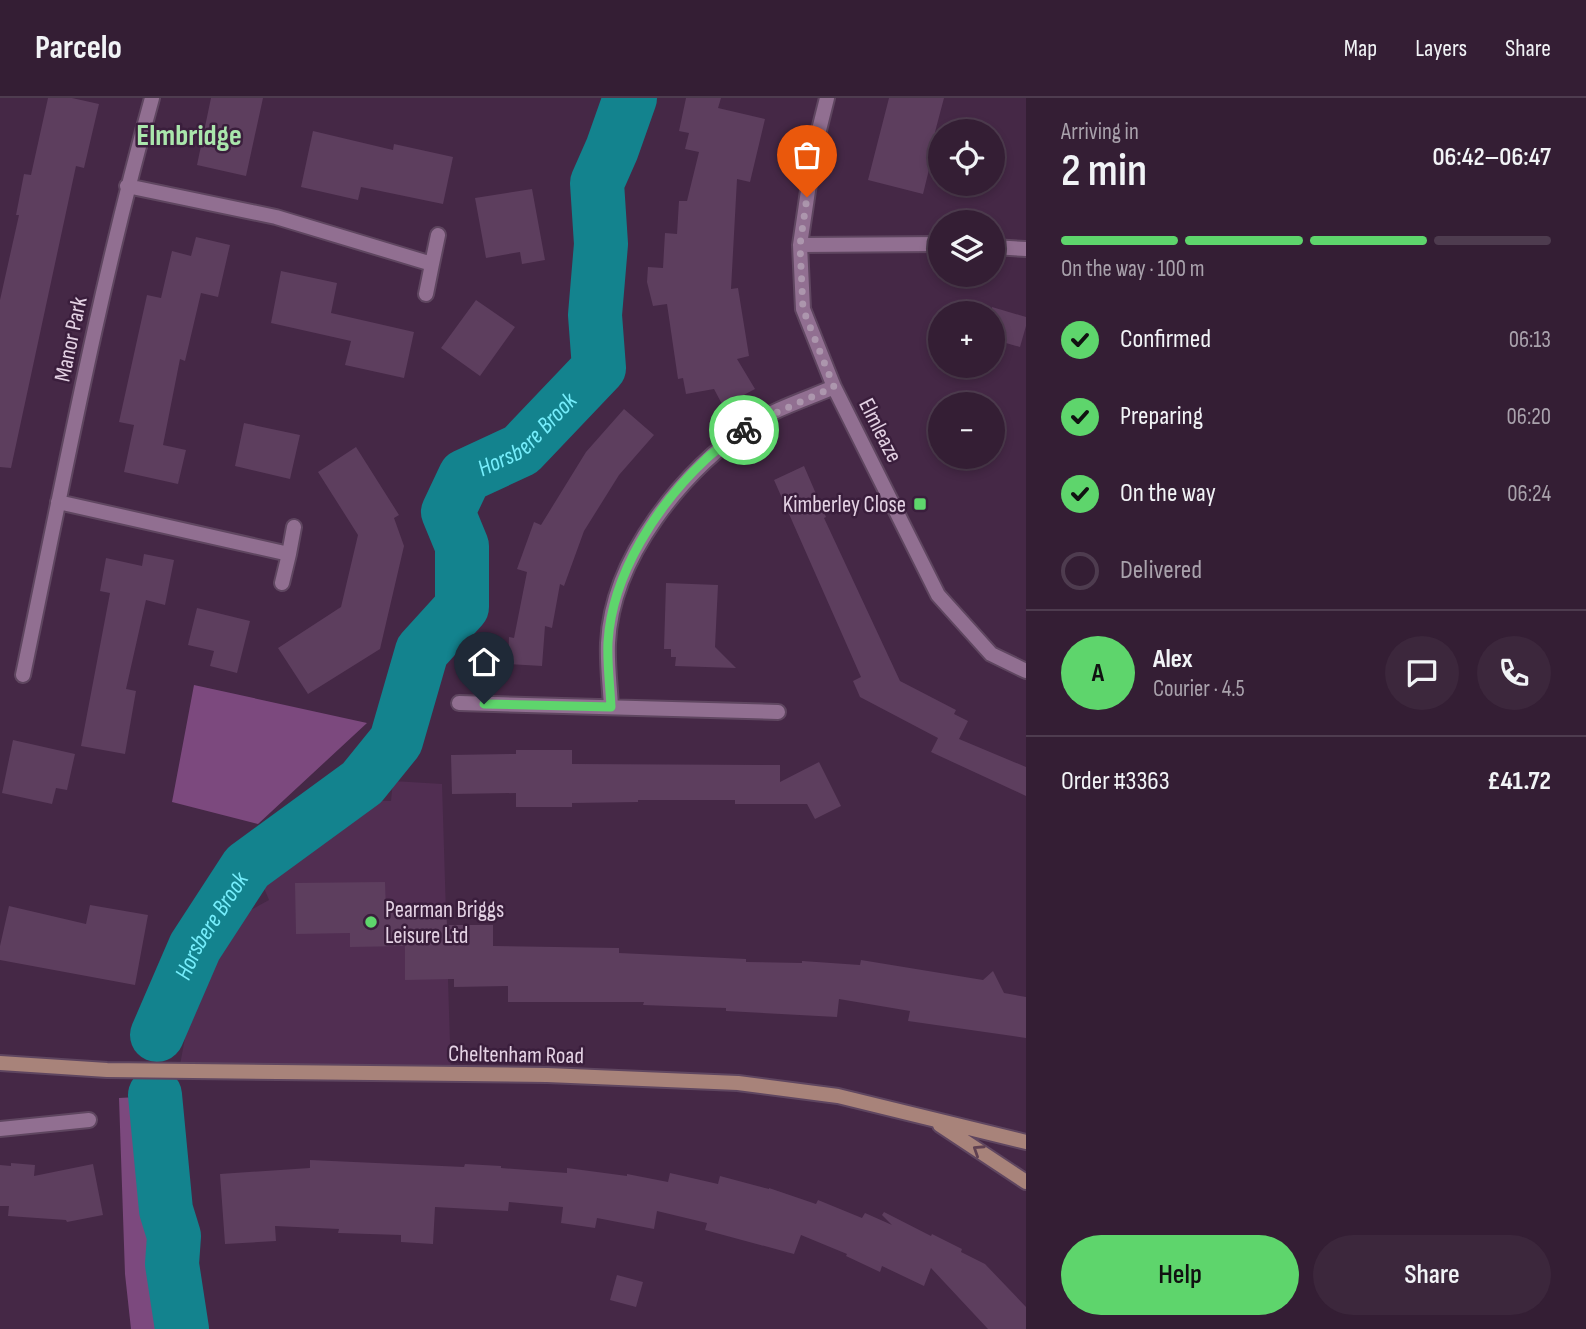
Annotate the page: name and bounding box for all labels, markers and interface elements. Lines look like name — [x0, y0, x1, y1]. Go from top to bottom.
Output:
text: Parcelo — [35, 28, 122, 68]
text: Map — [1344, 34, 1377, 63]
text: Layers — [1415, 34, 1467, 63]
text: Share — [1505, 34, 1551, 63]
district label: Elmbridge — [136, 118, 242, 154]
text: Arriving in — [1061, 118, 1139, 146]
map controls — [928, 119, 1005, 469]
button: locate — [928, 119, 1005, 196]
pin — [777, 125, 837, 197]
icon: bag — [788, 136, 826, 174]
text: 06:42–06:47 — [1432, 142, 1551, 173]
text: 2 min — [1061, 144, 1147, 199]
button: layers — [928, 210, 1005, 287]
text: On the way · 100 m — [1061, 255, 1205, 283]
street label: Manor Park — [48, 294, 94, 384]
button: + — [928, 301, 1005, 378]
icon: check — [1061, 321, 1099, 359]
text: Confirmed — [1120, 324, 1211, 355]
text: 06:13 — [1509, 326, 1551, 354]
water label: Horsbere Brook — [473, 386, 584, 483]
button: − — [928, 392, 1005, 469]
street label: Elmleaze — [852, 394, 908, 467]
courier — [709, 395, 779, 465]
icon: check — [1061, 398, 1099, 436]
text: Preparing — [1120, 401, 1203, 432]
text: 06:20 — [1507, 403, 1551, 431]
icon: bike — [725, 411, 763, 449]
icon: check — [1061, 475, 1099, 513]
text: On the way — [1120, 478, 1216, 509]
text: 06:24 — [1507, 480, 1551, 508]
place label: Kimberley Close — [783, 491, 906, 519]
marker: Kimberley Close — [912, 496, 928, 512]
text: Delivered — [1120, 555, 1202, 586]
pin — [454, 632, 514, 704]
button: chat — [1385, 636, 1459, 710]
button: phone — [1477, 636, 1551, 710]
icon: home — [465, 643, 503, 681]
text: Alex — [1153, 644, 1193, 675]
text: A — [1092, 658, 1104, 689]
text: Courier · 4.5 — [1153, 675, 1245, 703]
text: Order #3363 — [1061, 766, 1170, 797]
text: £41.72 — [1487, 766, 1551, 797]
water label: Horsbere Brook — [169, 866, 255, 984]
place label: Pearman Briggs Leisure Ltd — [385, 896, 504, 950]
marker: Pearman Briggs Leisure Ltd — [363, 914, 379, 930]
street label: Cheltenham Road — [448, 1040, 584, 1070]
one-way arrow — [973, 1146, 986, 1158]
button: Help — [1061, 1235, 1299, 1315]
button: Share — [1313, 1235, 1551, 1315]

